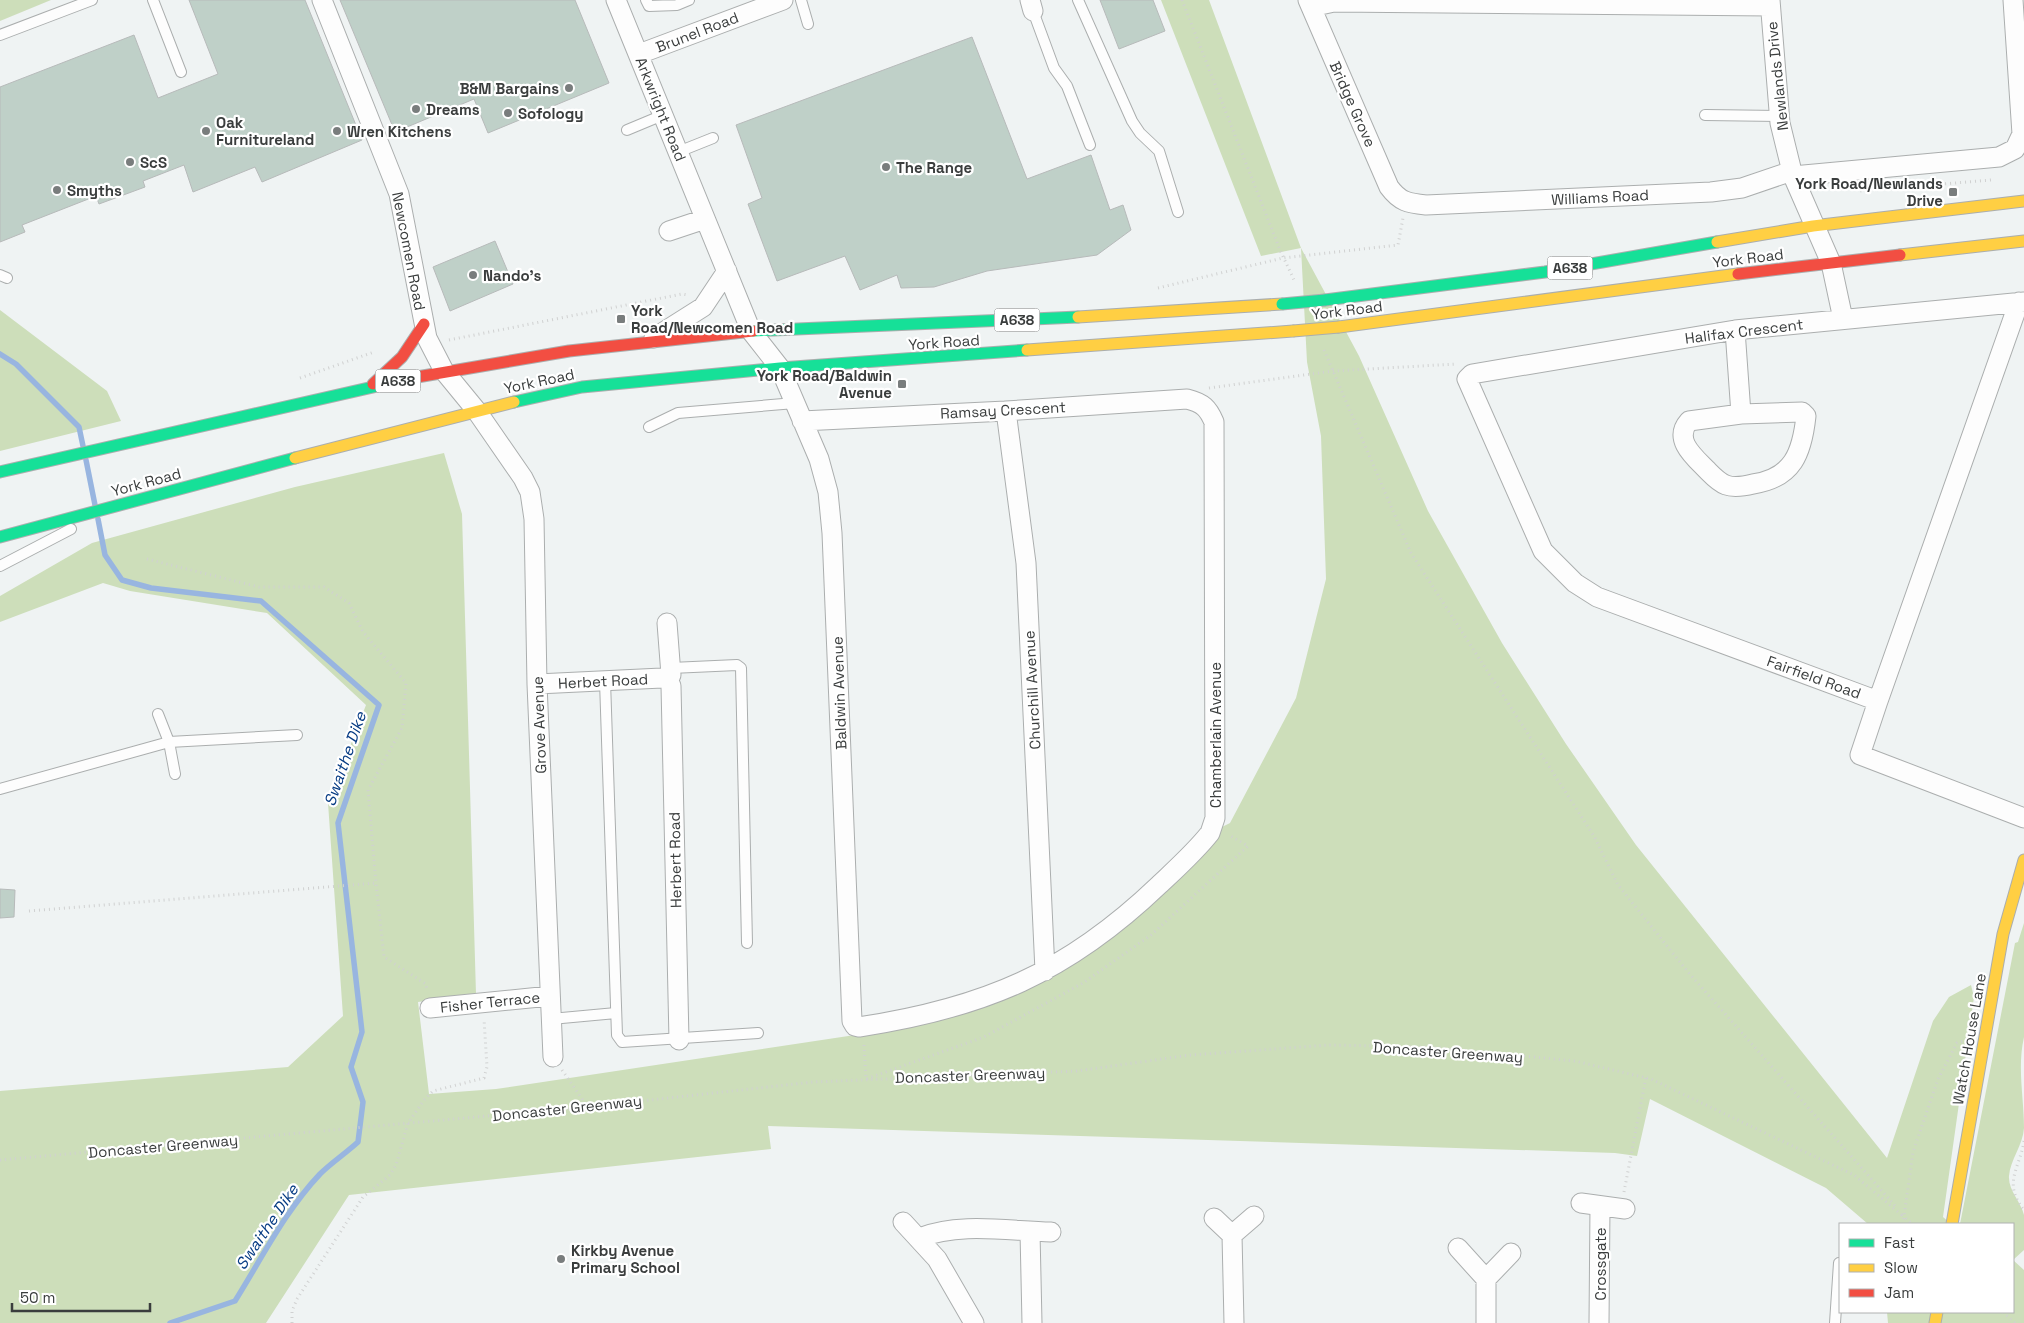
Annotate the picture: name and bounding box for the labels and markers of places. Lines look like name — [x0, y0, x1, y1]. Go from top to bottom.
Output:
place label: B&M Bargains — [460, 79, 559, 98]
marker: B&M Bargains — [563, 82, 575, 94]
place label: Dreams — [426, 100, 480, 119]
marker: Dreams — [410, 103, 422, 115]
place label: Sofology — [518, 104, 584, 123]
marker: Sofology — [502, 107, 514, 119]
place label: Oak Furnitureland — [216, 113, 314, 149]
place label: Wren Kitchens — [347, 122, 452, 141]
marker: Oak Furnitureland — [200, 125, 212, 137]
marker: Wren Kitchens — [331, 125, 343, 137]
place label: ScS — [140, 153, 167, 172]
marker: ScS — [124, 156, 136, 168]
place label: The Range — [896, 158, 972, 177]
marker: The Range — [880, 161, 892, 173]
place label: York Road/Newlands Drive — [1795, 174, 1943, 210]
place label: Smyths — [67, 181, 122, 200]
marker: Smyths — [51, 184, 63, 196]
marker: York Road/Newlands Drive — [1947, 186, 1959, 198]
place label: Nando's — [483, 266, 542, 285]
marker: Nando's — [467, 269, 479, 281]
place label: York Road/Newcomen Road — [631, 301, 793, 337]
marker: York Road/Newcomen Road — [615, 313, 627, 325]
place label: York Road/Baldwin Avenue — [757, 366, 892, 402]
marker: York Road/Baldwin Avenue — [896, 378, 908, 390]
place label: Kirkby Avenue Primary School — [571, 1241, 680, 1277]
marker: Kirkby Avenue Primary School — [555, 1253, 567, 1265]

